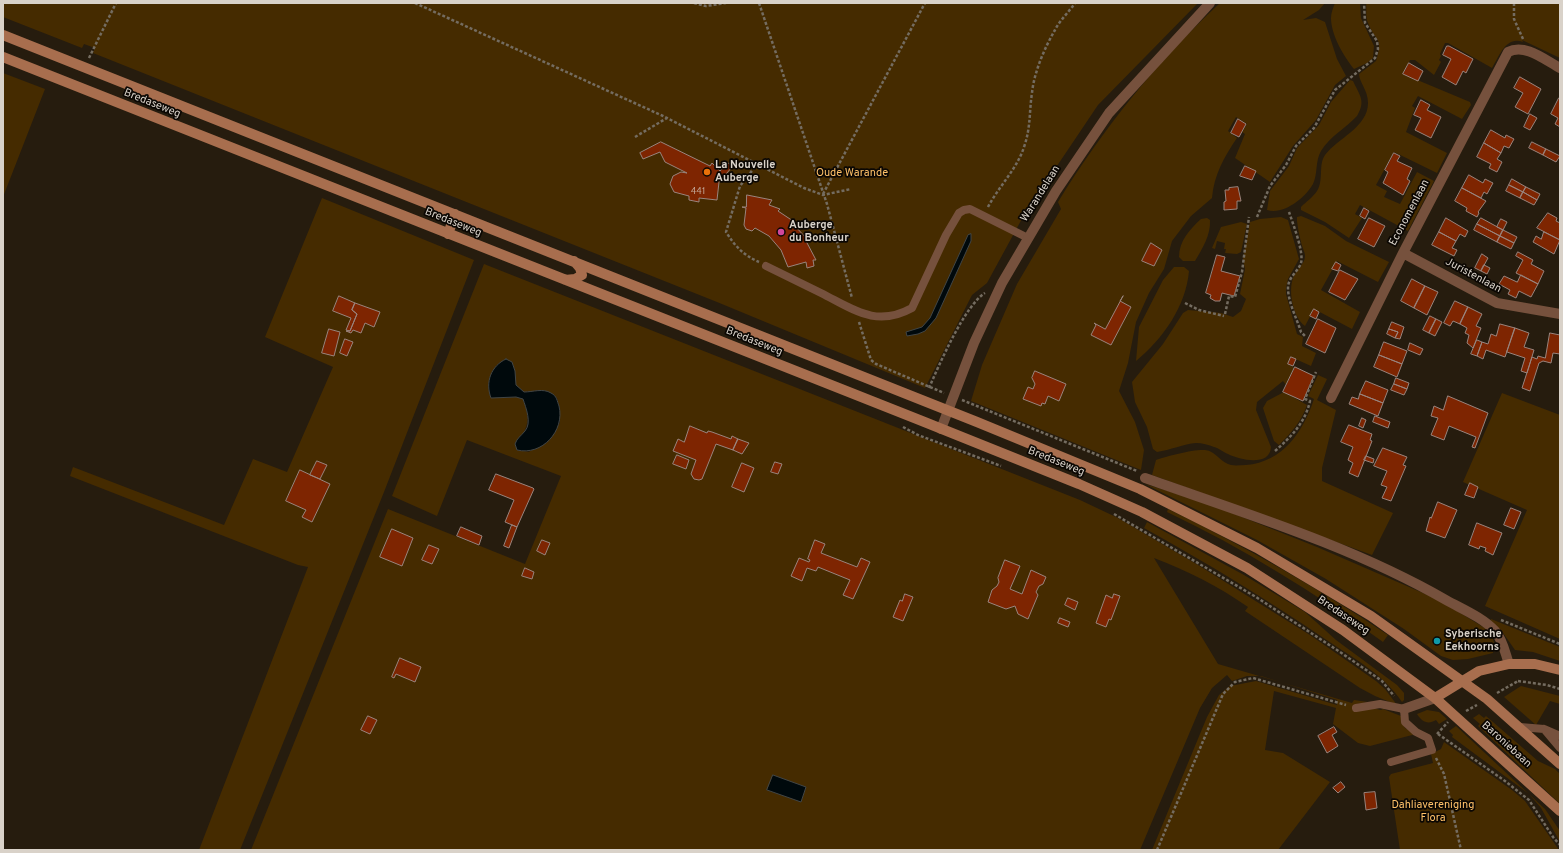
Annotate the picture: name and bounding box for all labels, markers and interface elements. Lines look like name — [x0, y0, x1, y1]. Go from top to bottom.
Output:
street label: Bredaseweg — [122, 87, 182, 121]
place label: La Nouvelle Auberge — [715, 159, 775, 185]
street label: Warandelaan — [1018, 163, 1064, 225]
marker: La Nouvelle Auberge — [702, 167, 712, 177]
park label: Oude Warande — [816, 167, 888, 181]
street label: Economenlaan — [1387, 178, 1433, 248]
house number: 441 — [691, 187, 705, 197]
street label: Bredaseweg — [423, 206, 483, 240]
place label: Auberge du Bonheur — [789, 219, 849, 245]
marker: Auberge du Bonheur — [776, 227, 786, 237]
street label: Juristenlaan — [1443, 256, 1503, 296]
street label: Bredaseweg — [724, 325, 784, 359]
street label: Bredaseweg — [1026, 445, 1086, 479]
street label: Bredaseweg — [1314, 594, 1372, 638]
place label: Syberische Eekhoorns — [1445, 628, 1502, 654]
marker: Syberische Eekhoorns — [1432, 636, 1442, 646]
street label: Baroniebaan — [1478, 719, 1534, 771]
park label: Dahliavereniging Flora — [1392, 799, 1474, 825]

